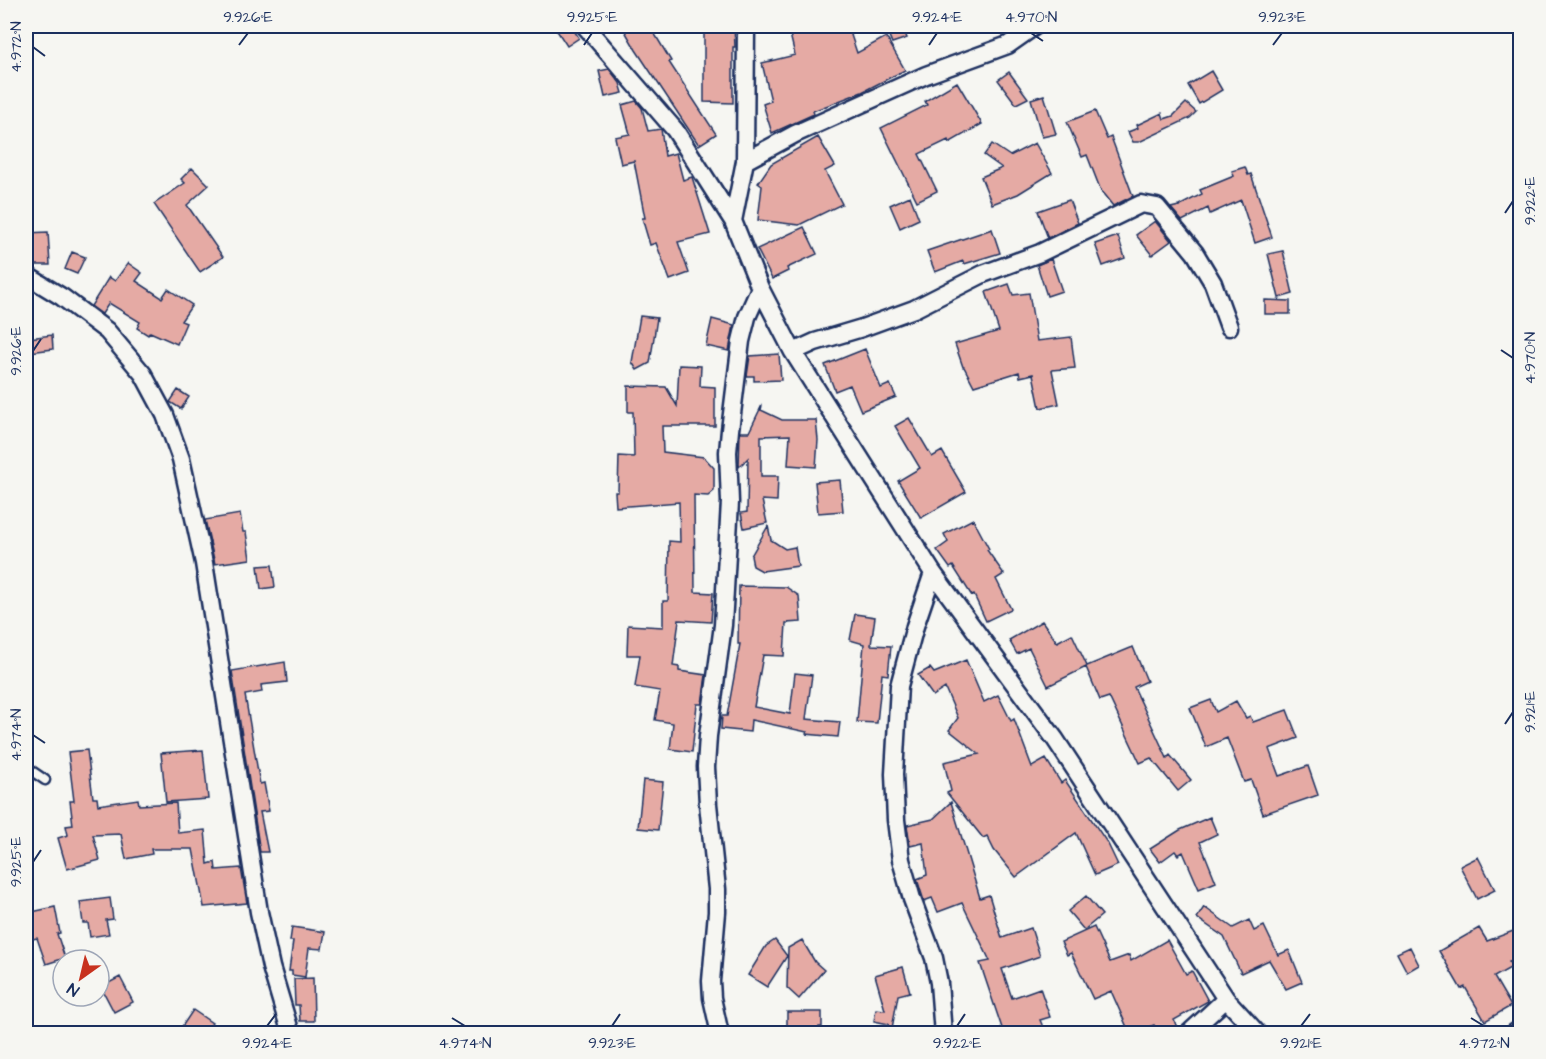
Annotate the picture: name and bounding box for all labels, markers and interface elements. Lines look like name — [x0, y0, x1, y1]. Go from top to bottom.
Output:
text: 9.926°E — [223, 7, 273, 28]
text: 9.925°E — [567, 7, 617, 28]
text: 9.924°E — [912, 7, 962, 28]
text: 4.970°N — [1005, 7, 1057, 28]
text: 9.923°E — [1258, 7, 1306, 28]
text: 4.972°N — [6, 21, 27, 73]
text: 9.922°E — [1520, 177, 1541, 225]
text: 9.926°E — [6, 326, 27, 376]
text: 4.970°N — [1520, 332, 1541, 384]
text: 9.921°E — [1520, 691, 1541, 733]
text: 4.974°N — [6, 709, 27, 762]
text: 9.925°E — [6, 837, 27, 887]
north arrow — [51, 948, 111, 1008]
text: N — [63, 978, 83, 1002]
text: 9.924°E — [242, 1033, 292, 1054]
text: 4.974°N — [439, 1033, 492, 1054]
text: 9.923°E — [588, 1033, 636, 1054]
text: 9.922°E — [933, 1033, 981, 1054]
text: 9.921°E — [1280, 1033, 1322, 1054]
text: 4.972°N — [1458, 1033, 1510, 1054]

